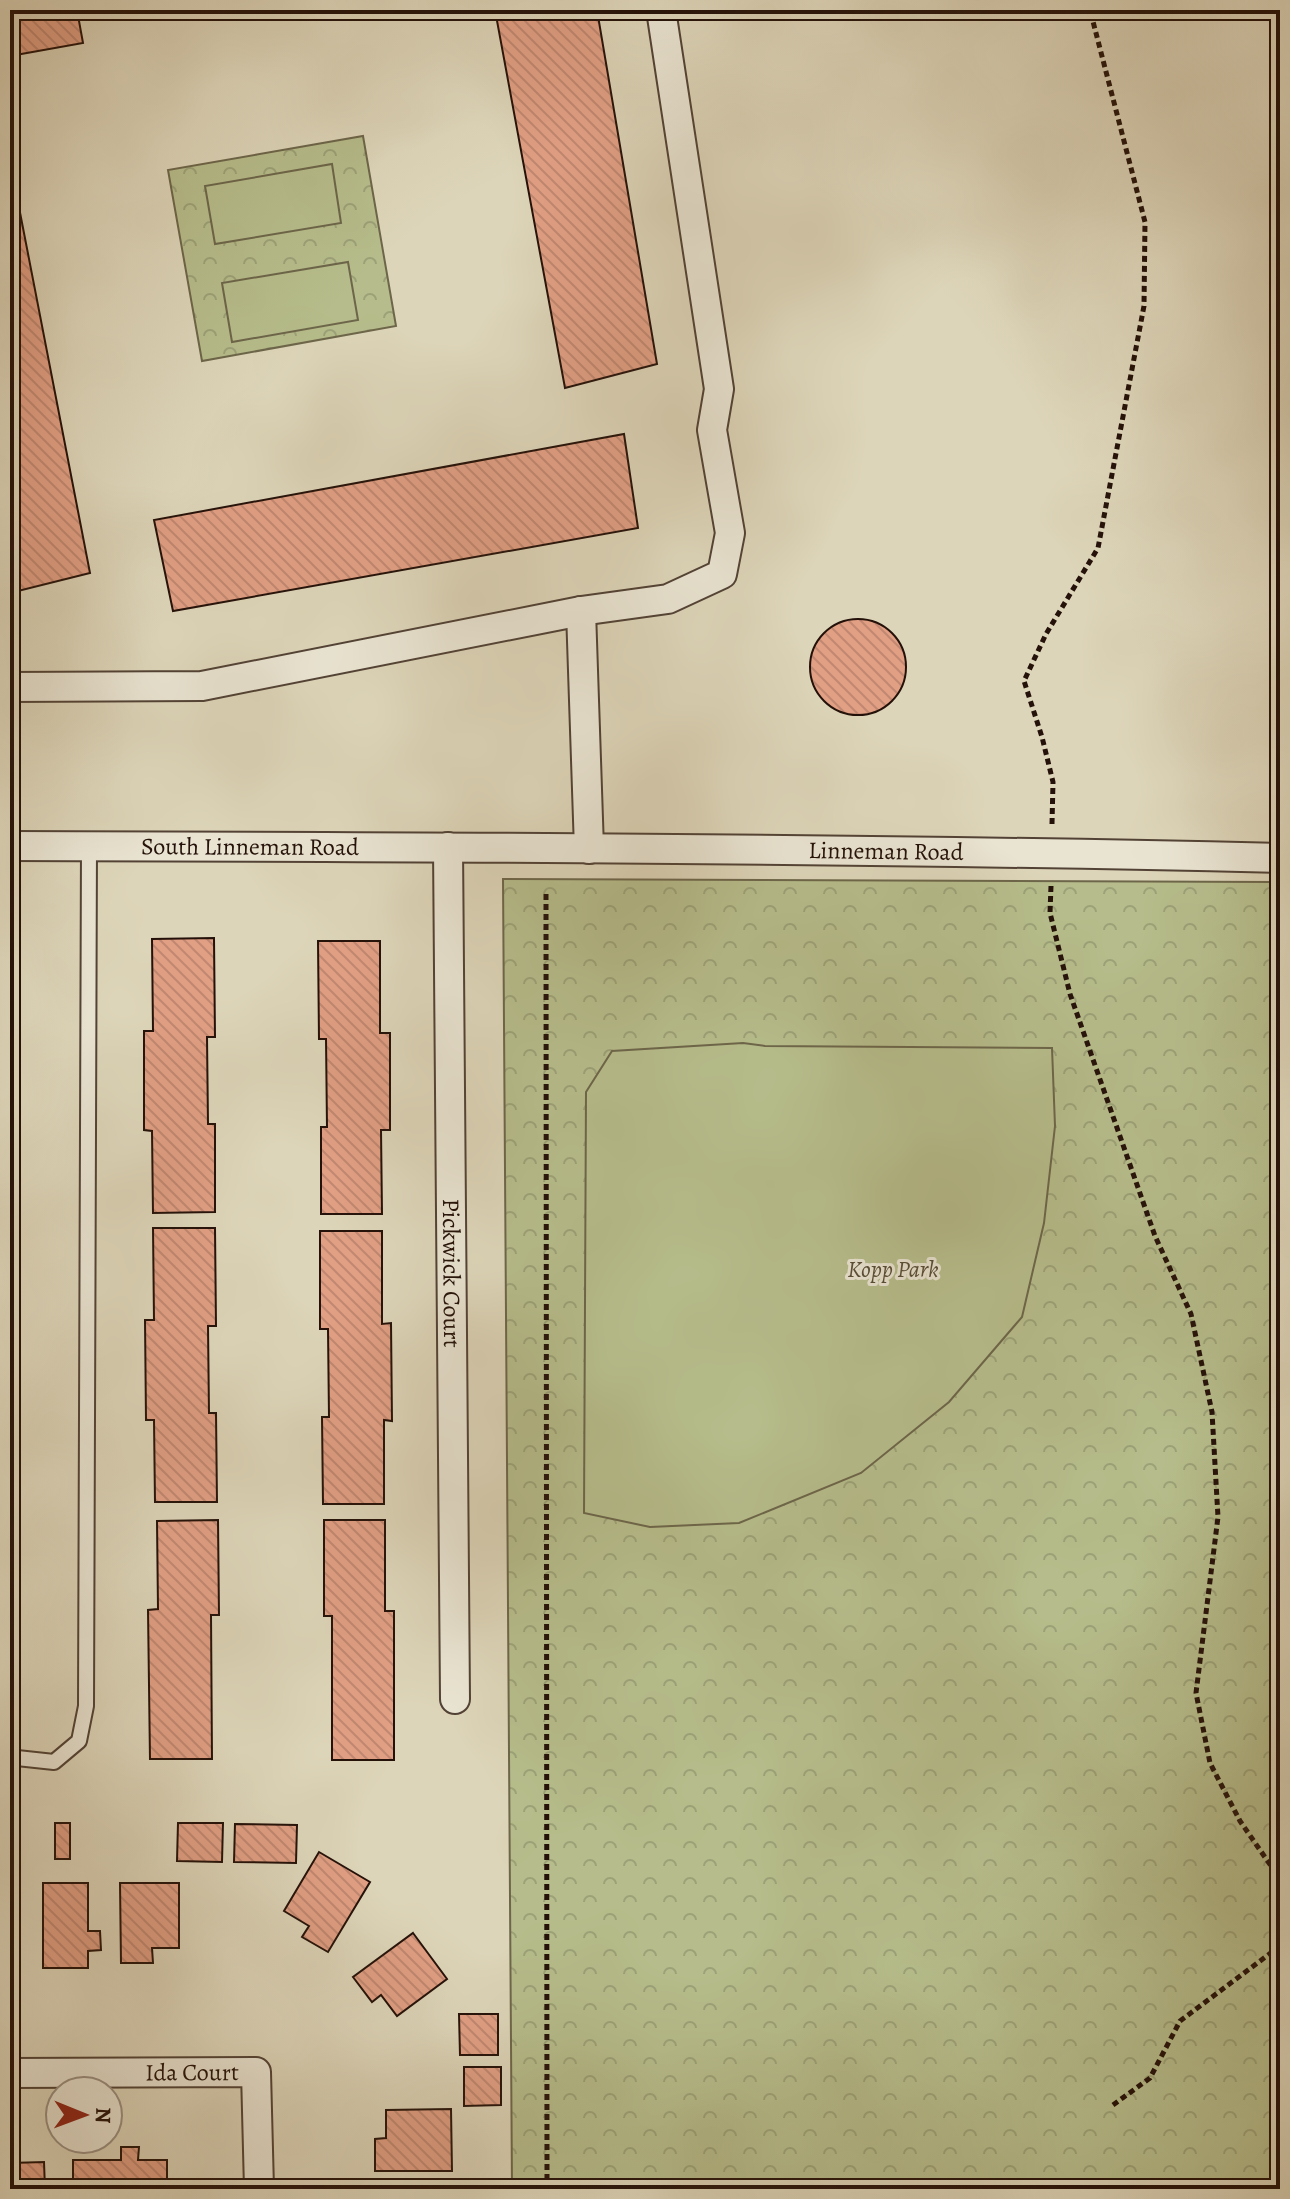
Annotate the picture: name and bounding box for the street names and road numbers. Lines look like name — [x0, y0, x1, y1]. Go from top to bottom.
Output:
street label: South Linneman Road — [141, 830, 359, 863]
street label: Linneman Road — [808, 834, 964, 868]
street label: Pickwick Court — [435, 1198, 468, 1348]
street label: Ida Court — [145, 2056, 239, 2088]

